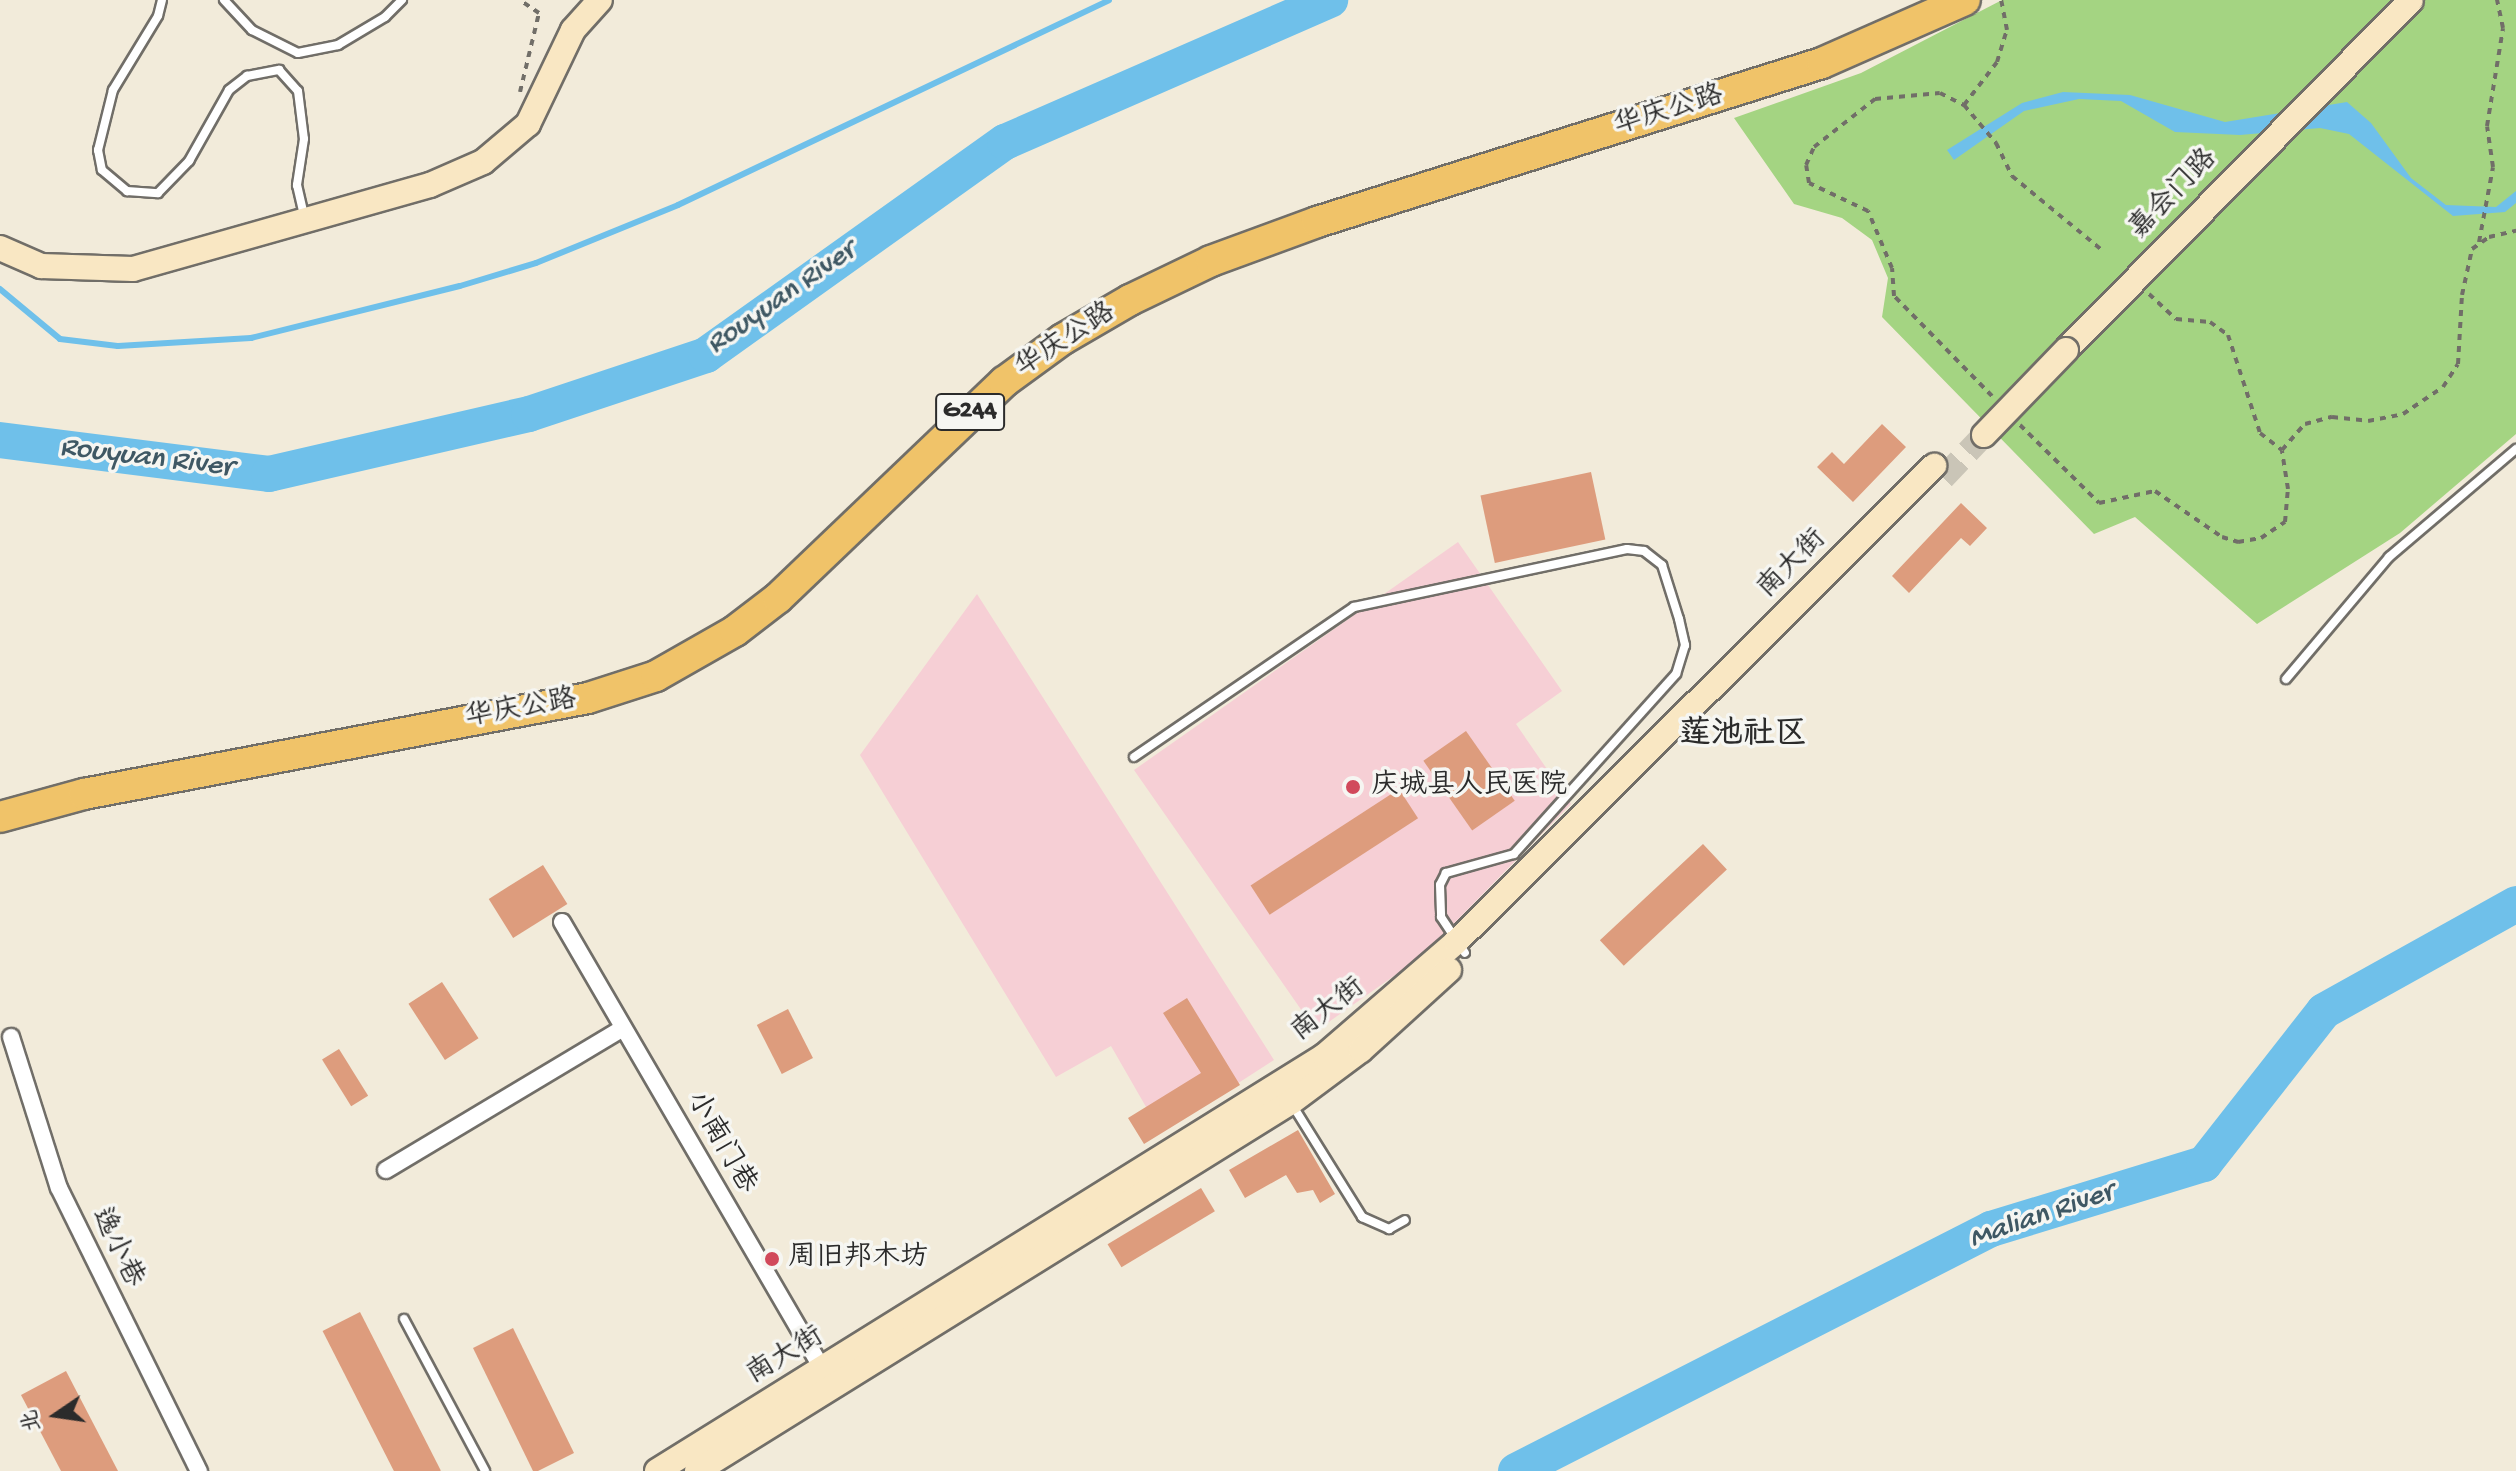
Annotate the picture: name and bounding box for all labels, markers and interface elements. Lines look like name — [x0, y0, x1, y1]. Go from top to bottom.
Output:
street label: 华庆公路 — [1611, 80, 1727, 144]
street label: 嘉会门路 — [2123, 143, 2225, 247]
water label: Rouyuan River — [701, 234, 863, 364]
street label: 华庆公路 — [1010, 296, 1122, 386]
road number: G244 — [934, 390, 1006, 434]
water label: Rouyuan River — [58, 431, 234, 487]
street label: 南大街 — [1751, 523, 1835, 607]
street label: 华庆公路 — [463, 684, 579, 736]
district label: 莲池社区 — [1679, 717, 1807, 755]
place label: 庆城县人民医院 — [1371, 770, 1567, 804]
marker: 庆城县人民医院 — [1342, 776, 1364, 798]
street label: 南大街 — [1286, 972, 1372, 1050]
street label: 小南门巷 — [677, 1086, 763, 1200]
water label: Malian River — [1965, 1176, 2119, 1258]
street label: 逸小巷 — [82, 1203, 150, 1293]
place label: 周旧邦木坊 — [788, 1242, 928, 1276]
marker: 周旧邦木坊 — [763, 1250, 781, 1268]
street label: 南大街 — [741, 1321, 831, 1393]
north arrow — [16, 1375, 96, 1455]
text: 北 — [17, 1407, 48, 1434]

